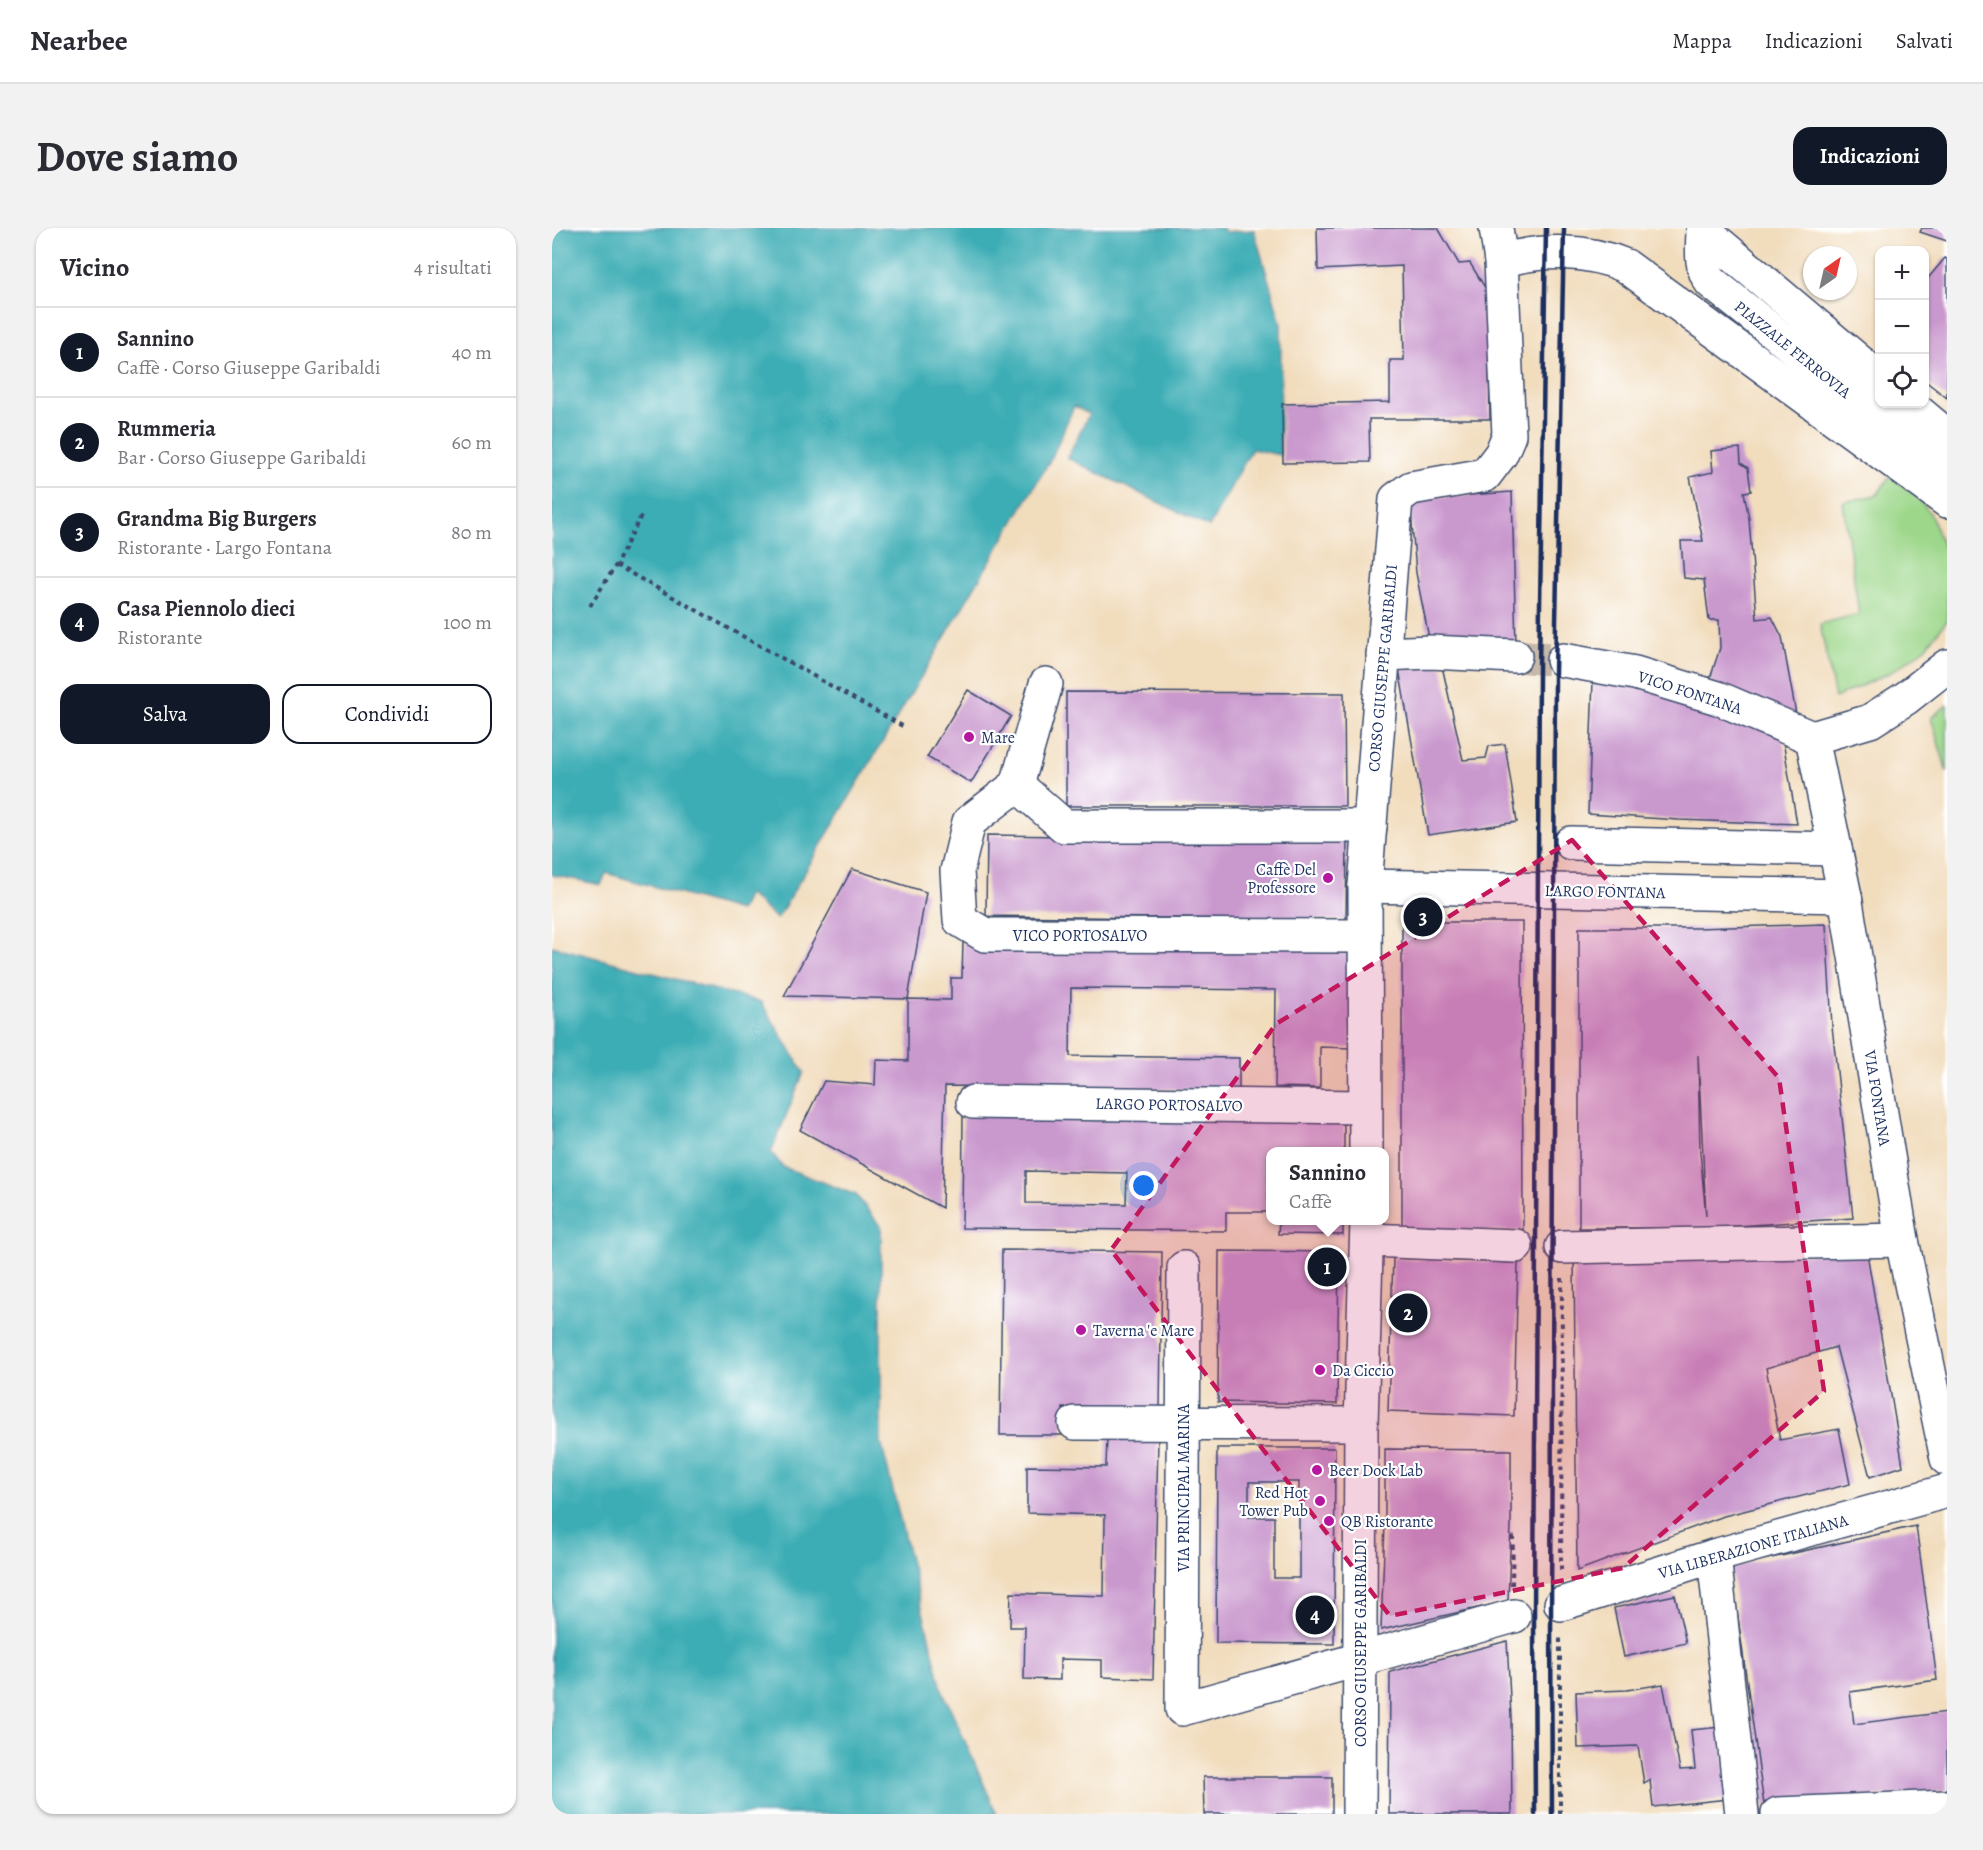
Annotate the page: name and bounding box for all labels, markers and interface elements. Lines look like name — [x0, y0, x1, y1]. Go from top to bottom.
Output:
text: Nearbee — [30, 22, 128, 60]
text: Mappa — [1672, 27, 1732, 55]
text: Indicazioni — [1765, 27, 1863, 55]
text: Salvati — [1896, 27, 1953, 55]
button: Indicazioni — [1793, 127, 1947, 185]
text: Dove siamo — [36, 128, 238, 185]
north arrow — [1803, 246, 1857, 300]
map controls — [1875, 246, 1929, 408]
button: + — [1875, 246, 1929, 300]
text: Vicino — [60, 250, 129, 285]
text: 4 risultati — [414, 254, 492, 281]
street label: PIAZZALE FERROVIA — [1729, 296, 1856, 404]
button: − — [1875, 300, 1929, 354]
text: Sannino — [117, 324, 194, 354]
text: 1 — [76, 339, 83, 366]
text: 40 m — [452, 339, 492, 366]
text: Caffè · Corso Giuseppe Garibaldi — [117, 354, 381, 381]
button: locate — [1875, 354, 1929, 408]
text: Rummeria — [117, 414, 216, 444]
text: 2 — [75, 429, 84, 456]
text: 60 m — [452, 429, 492, 456]
text: Bar · Corso Giuseppe Garibaldi — [117, 444, 366, 471]
text: Grandma Big Burgers — [117, 504, 317, 534]
text: 3 — [75, 519, 84, 546]
text: 80 m — [451, 519, 492, 546]
text: Ristorante · Largo Fontana — [117, 534, 332, 561]
street label: CORSO GIUSEPPE GARIBALDI — [1363, 563, 1403, 773]
text: Casa Piennolo dieci — [117, 594, 295, 624]
text: 4 — [75, 609, 84, 636]
text: 100 m — [443, 609, 492, 636]
text: Ristorante — [117, 624, 203, 651]
street label: VICO FONTANA — [1634, 665, 1745, 720]
button: Salva — [60, 684, 270, 744]
button: Condividi — [282, 684, 492, 744]
place label: Mare — [981, 727, 1015, 749]
marker: Mare — [962, 730, 976, 744]
place label: Caffè Del Professore — [1247, 859, 1316, 899]
marker: Caffè Del Professore — [1321, 871, 1335, 885]
street label: LARGO FONTANA — [1544, 880, 1666, 904]
pin: 3 — [1404, 894, 1442, 940]
street label: VICO PORTOSALVO — [1012, 925, 1147, 947]
street label: VIA FONTANA — [1858, 1048, 1896, 1148]
street label: LARGO PORTOSALVO — [1095, 1093, 1243, 1117]
popup — [1266, 1147, 1389, 1225]
text: Sannino — [1289, 1158, 1366, 1188]
your location — [1129, 1171, 1158, 1200]
text: Caffè — [1289, 1188, 1332, 1215]
pin: 1 — [1308, 1244, 1346, 1290]
pin: 2 — [1388, 1290, 1428, 1336]
place label: Taverna 'e Mare — [1093, 1320, 1194, 1342]
marker: Taverna 'e Mare — [1074, 1323, 1088, 1337]
place label: Da Ciccio — [1332, 1360, 1394, 1382]
marker: Da Ciccio — [1313, 1363, 1327, 1377]
street label: VIA PRINCIPAL MARINA — [1173, 1403, 1195, 1573]
place label: Beer Dock Lab — [1329, 1460, 1423, 1482]
marker: Beer Dock Lab — [1310, 1463, 1324, 1477]
place label: Red Hot Tower Pub — [1239, 1482, 1308, 1522]
marker: Red Hot Tower Pub — [1313, 1494, 1327, 1508]
street label: VIA LIBERAZIONE ITALIANA — [1655, 1509, 1851, 1585]
place label: QB Ristorante — [1341, 1511, 1433, 1533]
marker: QB Ristorante — [1322, 1514, 1336, 1528]
street label: CORSO GIUSEPPE GARIBALDI — [1350, 1539, 1372, 1747]
pin: 4 — [1296, 1592, 1335, 1638]

